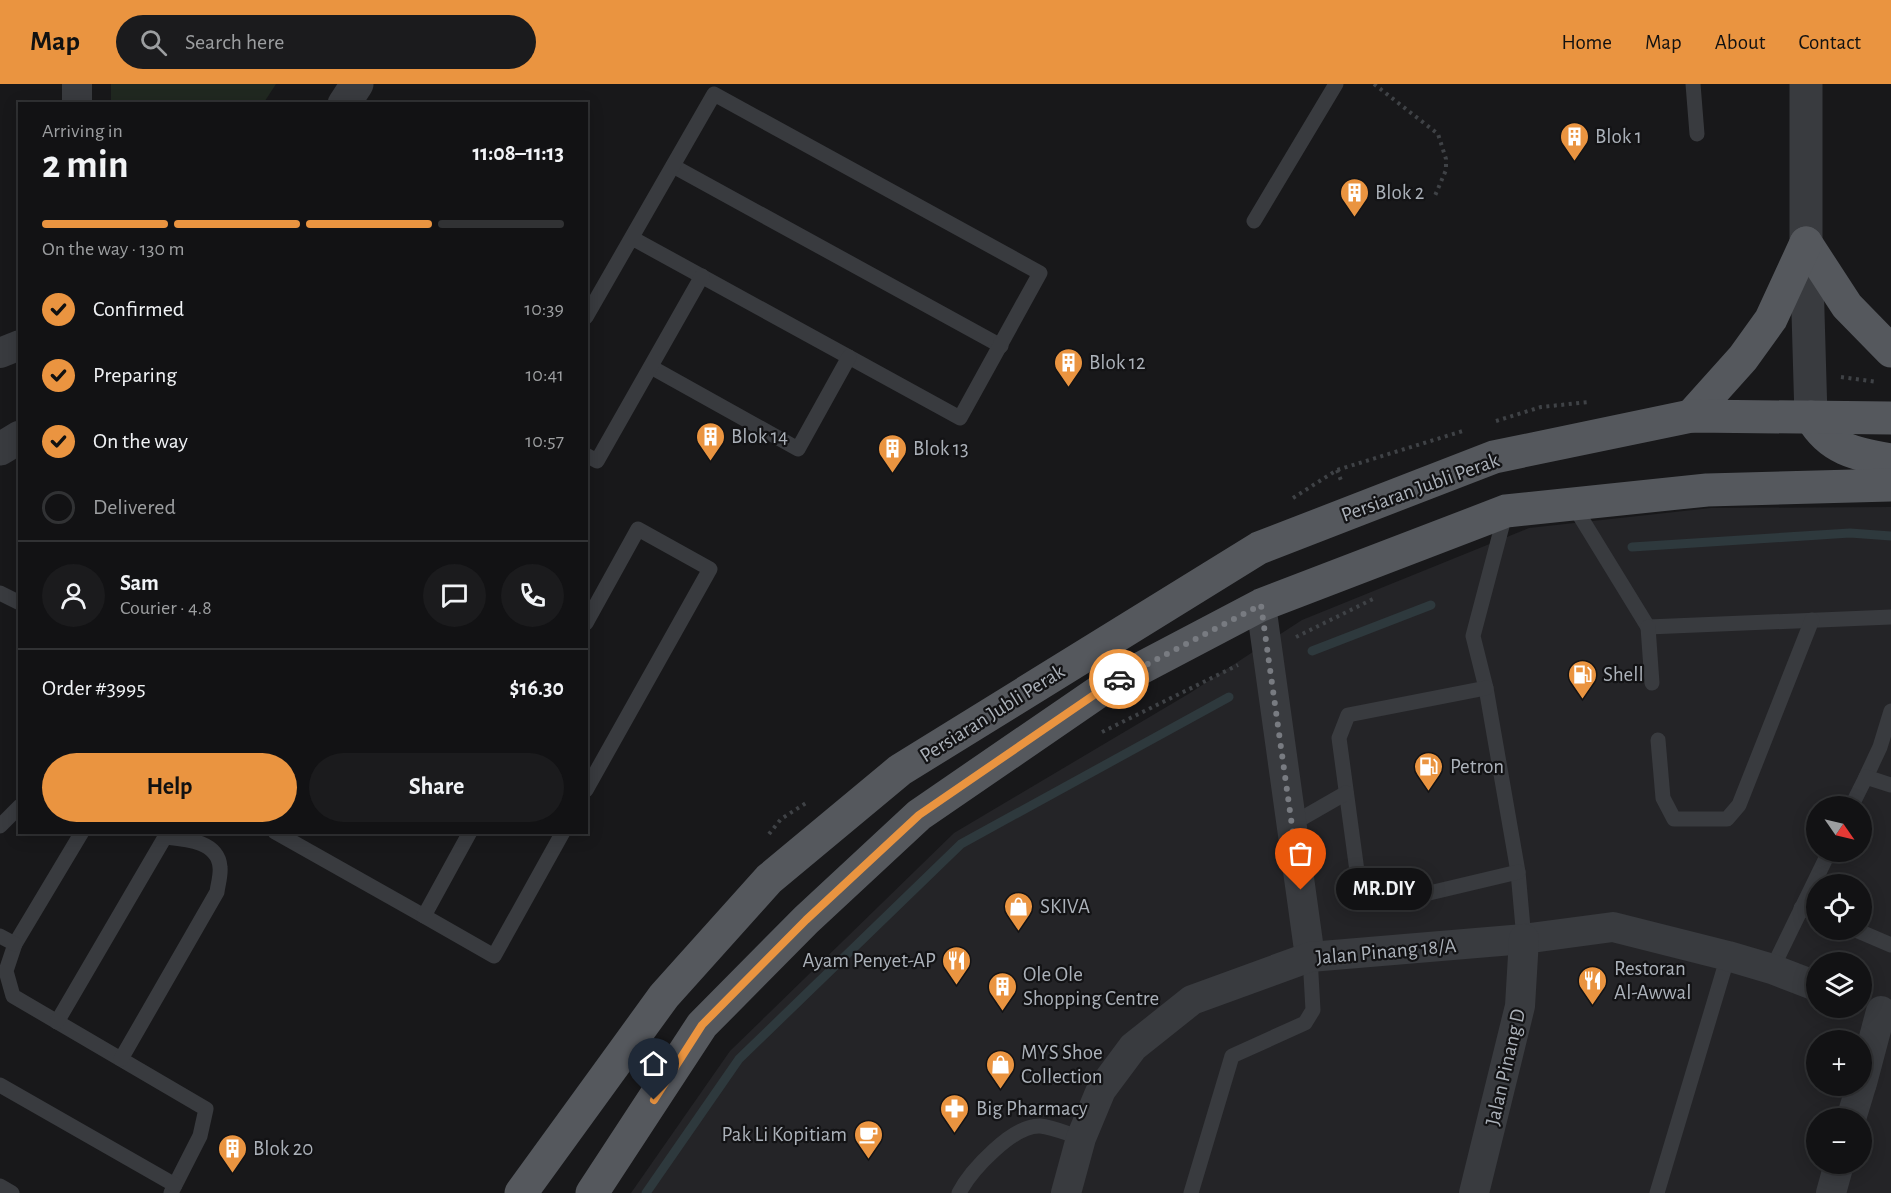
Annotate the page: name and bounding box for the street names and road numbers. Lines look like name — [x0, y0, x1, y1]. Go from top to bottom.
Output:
street label: Persiaran Jubli Perak — [1338, 449, 1502, 526]
street label: Persiaran Jubli Perak — [916, 660, 1069, 766]
street label: Jalan Pinang 18/A — [1315, 935, 1457, 968]
street label: Jalan Pinang D — [1482, 1007, 1529, 1128]

